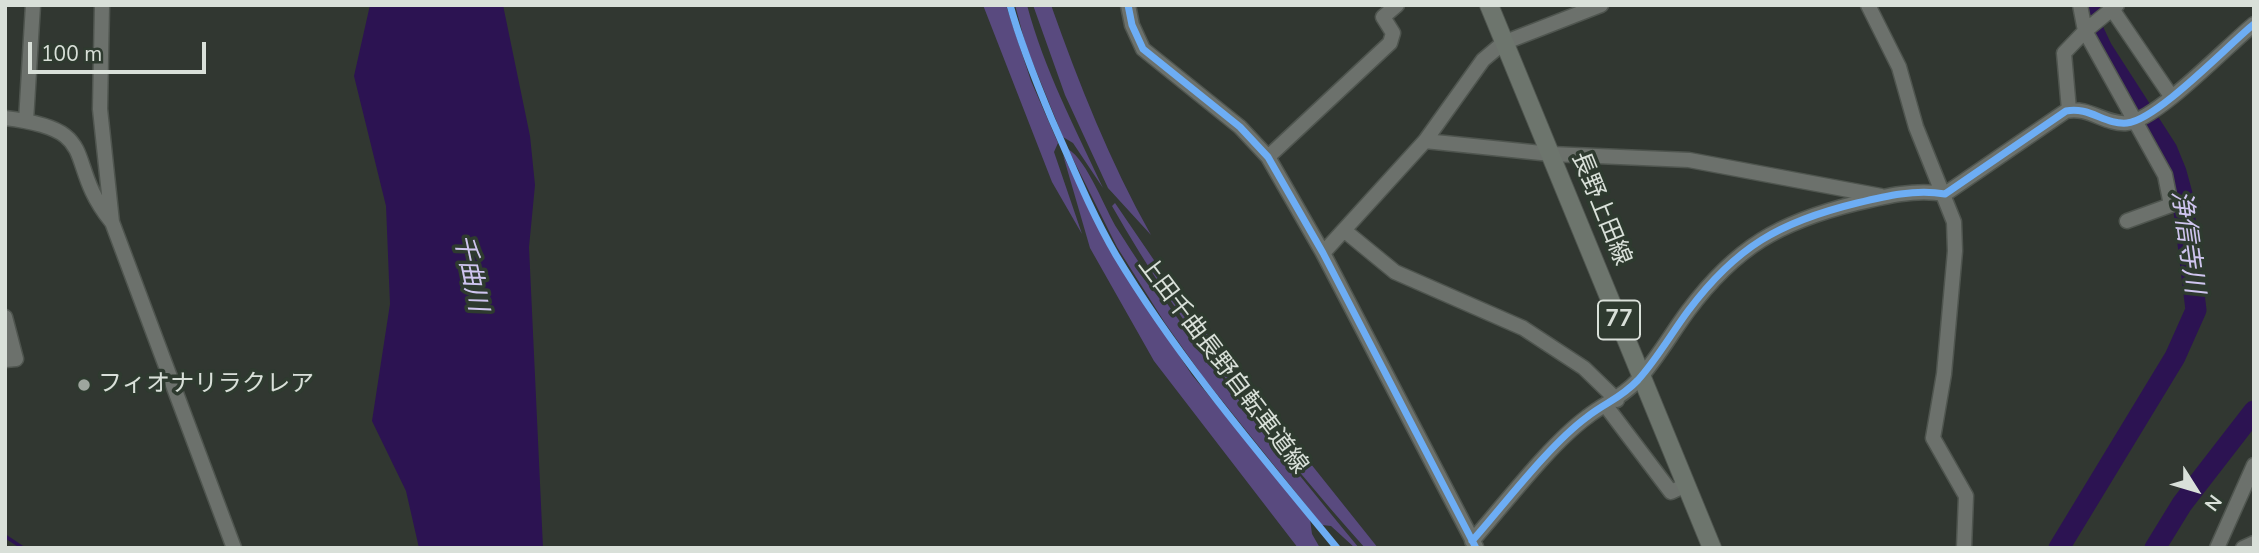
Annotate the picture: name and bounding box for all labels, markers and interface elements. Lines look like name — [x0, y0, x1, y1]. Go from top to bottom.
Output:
scale bar — [32, 28, 210, 72]
text: 100 m — [41, 40, 102, 68]
street label: 長野上田線 — [1564, 148, 1636, 270]
water label: 浄信寺川 — [2163, 188, 2209, 296]
water label: 千曲川 — [446, 232, 492, 314]
street label: 上田千曲長野自転車道線 — [1131, 252, 1313, 480]
road number: 77 — [1598, 300, 1640, 340]
place label: フィオナリラクレア — [98, 371, 314, 399]
marker: フィオナリラクレア — [76, 377, 92, 393]
north arrow — [2161, 455, 2231, 525]
text: N — [2198, 489, 2227, 516]

